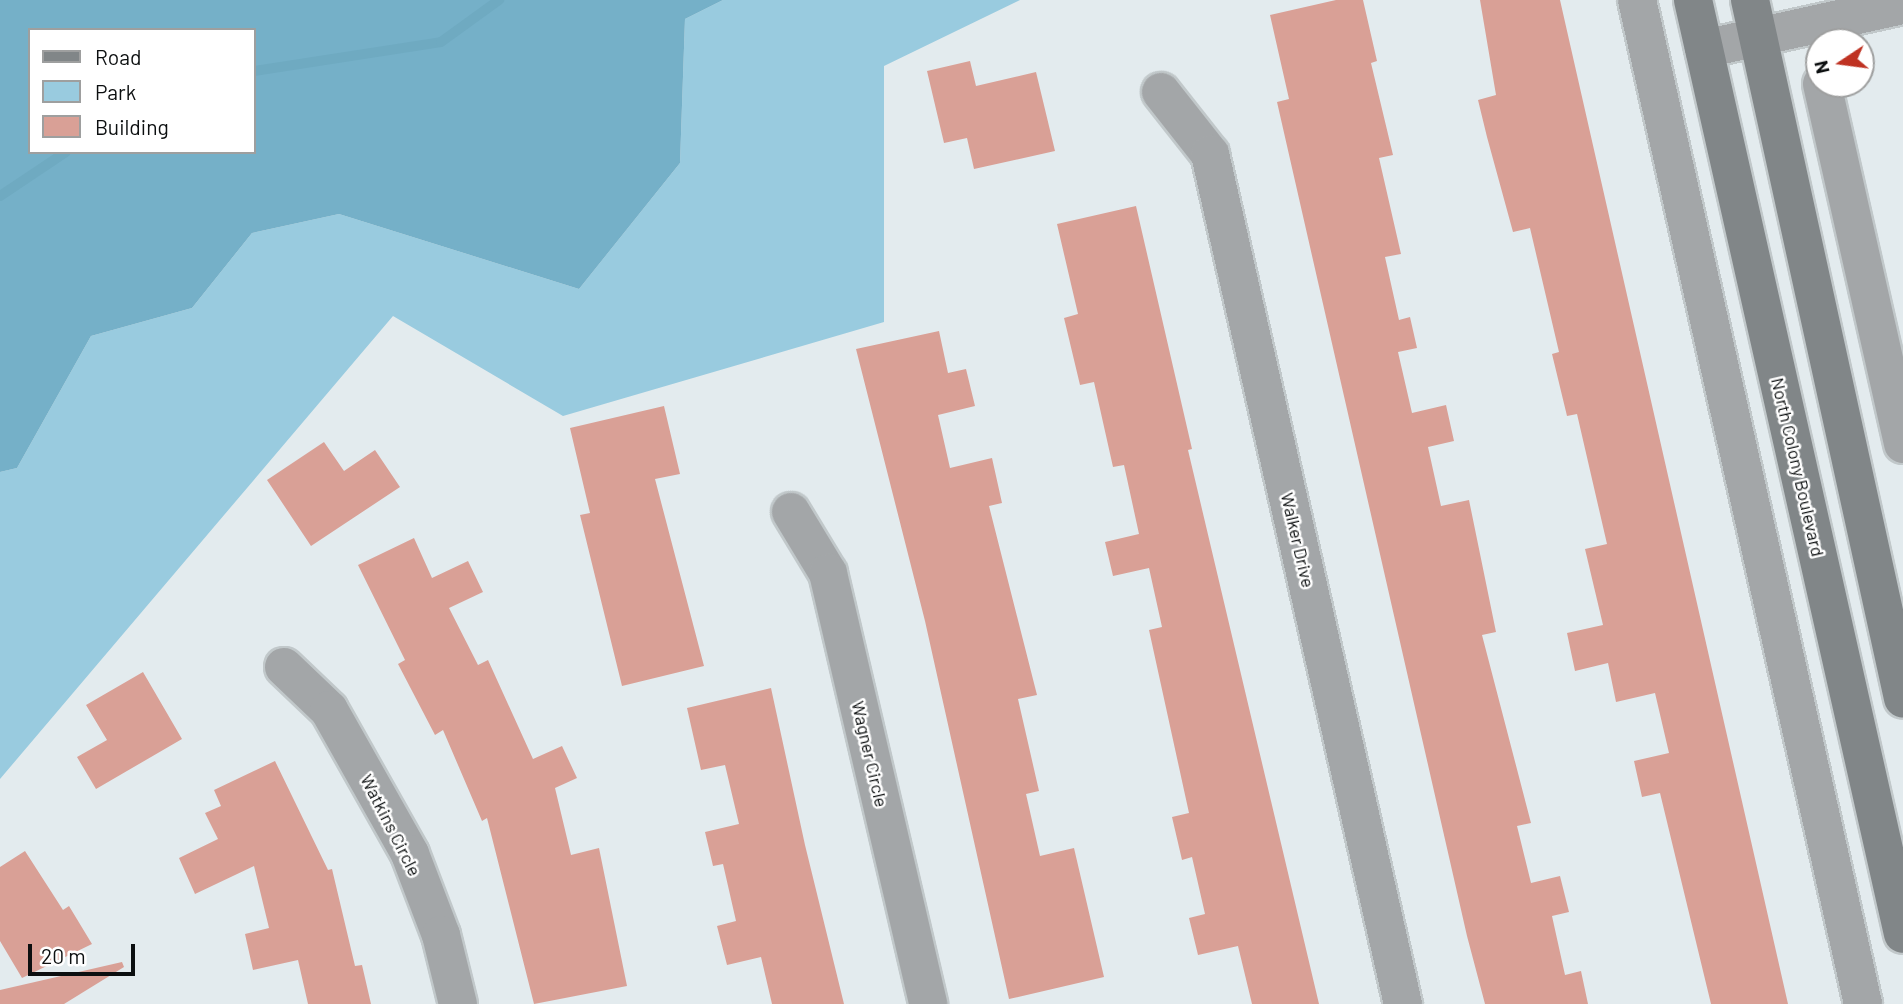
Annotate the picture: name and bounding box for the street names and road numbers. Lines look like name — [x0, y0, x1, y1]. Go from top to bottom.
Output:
street label: North Colony Boulevard — [1767, 376, 1829, 558]
street label: Walker Drive — [1277, 490, 1319, 590]
street label: Wagner Circle — [847, 699, 893, 809]
street label: Watkins Circle — [356, 771, 426, 879]

